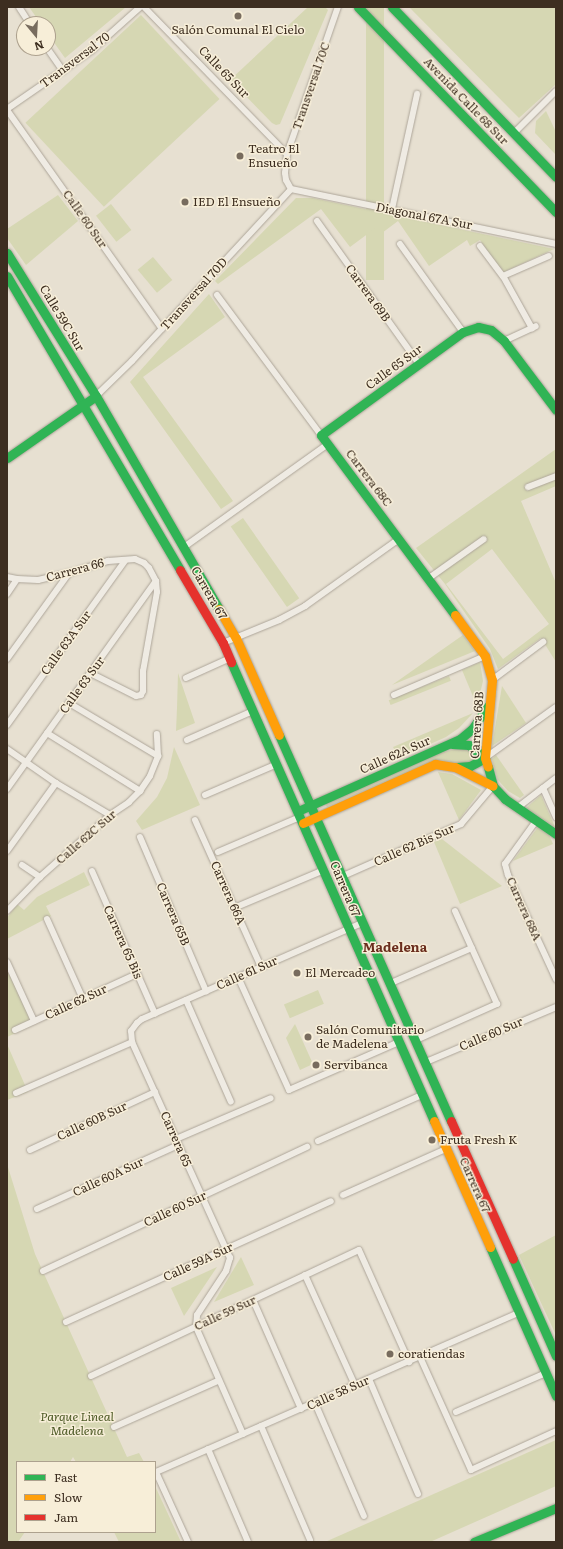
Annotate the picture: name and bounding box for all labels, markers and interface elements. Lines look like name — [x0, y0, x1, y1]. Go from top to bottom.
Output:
marker: Salón Comunal El Cielo — [233, 11, 243, 21]
north arrow — [16, 16, 56, 56]
place label: Salón Comunal El Cielo — [171, 23, 305, 37]
street label: Transversal 70 — [37, 29, 113, 91]
text: N — [33, 37, 46, 55]
street label: Transversal 70C — [289, 40, 333, 132]
street label: Calle 65 Sur — [196, 43, 252, 101]
street label: Avenida Calle 68 Sur — [421, 54, 511, 148]
place label: Teatro El Ensueño — [248, 142, 300, 170]
marker: Teatro El Ensueño — [235, 151, 245, 161]
street label: Calle 60 Sur — [60, 187, 110, 251]
place label: IED El Ensueño — [193, 195, 281, 209]
marker: IED El Ensueño — [180, 197, 190, 207]
street label: Diagonal 67A Sur — [375, 200, 473, 232]
street label: Transversal 70D — [158, 255, 230, 333]
street label: Carrera 69B — [342, 262, 394, 324]
street label: Calle 59C Sur — [37, 282, 87, 354]
street label: Calle 65 Sur — [363, 342, 425, 392]
street label: Carrera 68C — [343, 447, 395, 509]
street label: Carrera 66 — [44, 555, 106, 585]
street label: Carrera 67 — [188, 564, 230, 622]
street label: Calle 63A Sur — [38, 608, 94, 678]
street label: Calle 63 Sur — [56, 654, 108, 716]
street label: Carrera 68B — [467, 691, 487, 759]
street label: Calle 62A Sur — [358, 733, 432, 777]
street label: Calle 62C Sur — [53, 807, 119, 867]
street label: Calle 62 Bis Sur — [372, 821, 456, 869]
street label: Carrera 66A — [208, 859, 248, 927]
street label: Carrera 67 — [327, 859, 363, 919]
street label: Carrera 68A — [504, 875, 544, 943]
street label: Carrera 65B — [153, 880, 193, 948]
street label: Carrera 65 Bis — [100, 903, 146, 981]
district label: Madelena — [363, 939, 427, 955]
street label: Calle 61 Sur — [214, 953, 280, 993]
place label: El Mercadeo — [305, 966, 375, 980]
marker: El Mercadeo — [292, 968, 302, 978]
street label: Calle 62 Sur — [43, 981, 109, 1023]
street label: Calle 60 Sur — [457, 1014, 525, 1054]
place label: Salón Comunitario de Madelena — [316, 1023, 424, 1051]
marker: Salón Comunitario de Madelena — [303, 1032, 313, 1042]
place label: Servibanca — [324, 1058, 388, 1072]
marker: Servibanca — [311, 1060, 321, 1070]
street label: Calle 60B Sur — [55, 1099, 129, 1143]
street label: Carrera 65 — [157, 1109, 195, 1169]
place label: Fruta Fresh K — [440, 1133, 517, 1147]
marker: Fruta Fresh K — [427, 1135, 437, 1145]
street label: Calle 60A Sur — [70, 1154, 146, 1200]
street label: Carrera 67 — [456, 1155, 494, 1215]
street label: Calle 60 Sur — [141, 1188, 209, 1230]
street label: Calle 59A Sur — [161, 1240, 235, 1284]
street label: Calle 59 Sur — [192, 1292, 258, 1334]
place label: coratiendas — [398, 1347, 465, 1361]
marker: coratiendas — [385, 1349, 395, 1359]
street label: Calle 58 Sur — [305, 1373, 371, 1413]
park label: Parque Lineal Madelena — [40, 1410, 114, 1438]
legend — [16, 1461, 156, 1533]
text: Fast — [54, 1468, 77, 1486]
text: Slow — [54, 1488, 82, 1506]
text: Jam — [54, 1508, 78, 1526]

